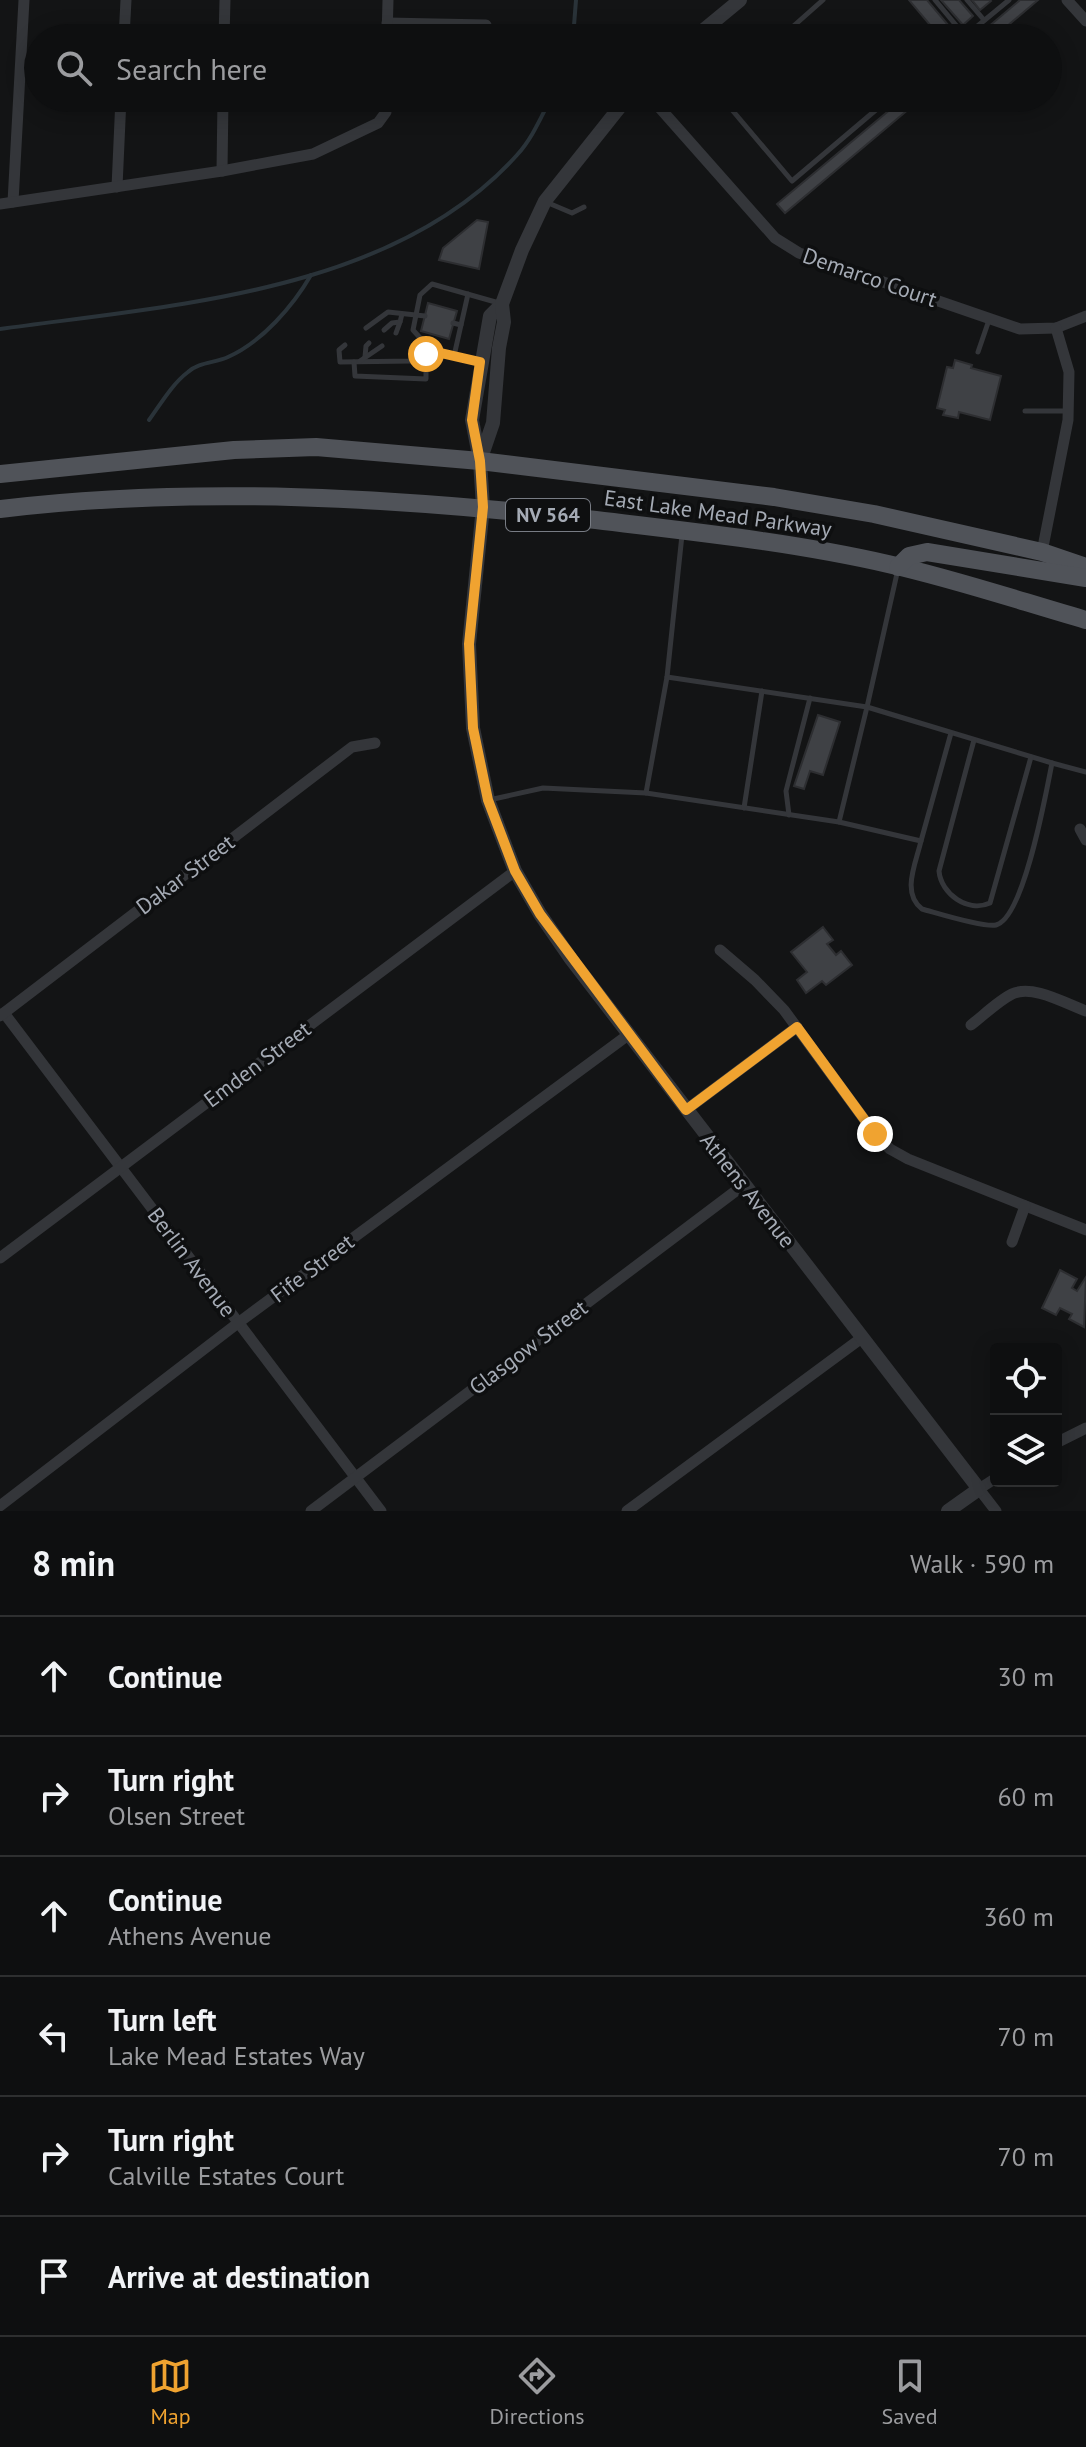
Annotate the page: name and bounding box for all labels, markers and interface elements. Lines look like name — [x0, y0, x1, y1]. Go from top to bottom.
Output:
search box — [24, 24, 1062, 112]
icon: search — [52, 46, 96, 90]
text: Search here — [116, 49, 267, 88]
street label: Demarco Court — [799, 241, 941, 313]
route start — [408, 336, 444, 372]
street label: East Lake Mead Parkway — [602, 483, 834, 543]
road number: NV 564 — [506, 499, 590, 531]
street label: Dakar Street — [130, 828, 240, 920]
street label: Emden Street — [198, 1014, 316, 1113]
route end — [857, 1116, 893, 1152]
street label: Athens Avenue — [694, 1127, 802, 1253]
street label: Berlin Avenue — [142, 1202, 242, 1322]
street label: Fife Street — [265, 1227, 360, 1308]
street label: Glasgow Street — [463, 1293, 593, 1401]
map controls — [990, 1343, 1062, 1487]
button: locate — [990, 1343, 1062, 1415]
button: layers — [990, 1415, 1062, 1487]
text: 8 min — [32, 1541, 115, 1585]
text: Walk · 590 m — [910, 1547, 1054, 1580]
icon: ahead — [32, 1654, 76, 1698]
text: Continue — [108, 1657, 222, 1696]
text: 30 m — [998, 1660, 1054, 1693]
text: Turn right — [108, 1760, 234, 1799]
icon: right — [32, 1774, 76, 1818]
text: 60 m — [998, 1780, 1054, 1813]
text: Olsen Street — [108, 1799, 245, 1832]
text: Continue — [108, 1880, 222, 1919]
icon: ahead — [32, 1894, 76, 1938]
text: 360 m — [983, 1900, 1054, 1933]
text: Athens Avenue — [108, 1919, 272, 1952]
text: Turn left — [108, 2000, 216, 2039]
icon: left — [32, 2014, 76, 2058]
text: 70 m — [998, 2020, 1054, 2053]
text: Lake Mead Estates Way — [108, 2039, 365, 2072]
text: Turn right — [108, 2120, 234, 2159]
icon: right — [32, 2134, 76, 2178]
text: 70 m — [998, 2140, 1054, 2173]
text: Calville Estates Court — [108, 2159, 344, 2192]
icon: arrive — [32, 2254, 76, 2298]
text: Arrive at destination — [108, 2257, 370, 2296]
tab: Map — [148, 2354, 192, 2430]
tab: Directions — [489, 2354, 585, 2430]
tab: Saved — [882, 2354, 937, 2430]

